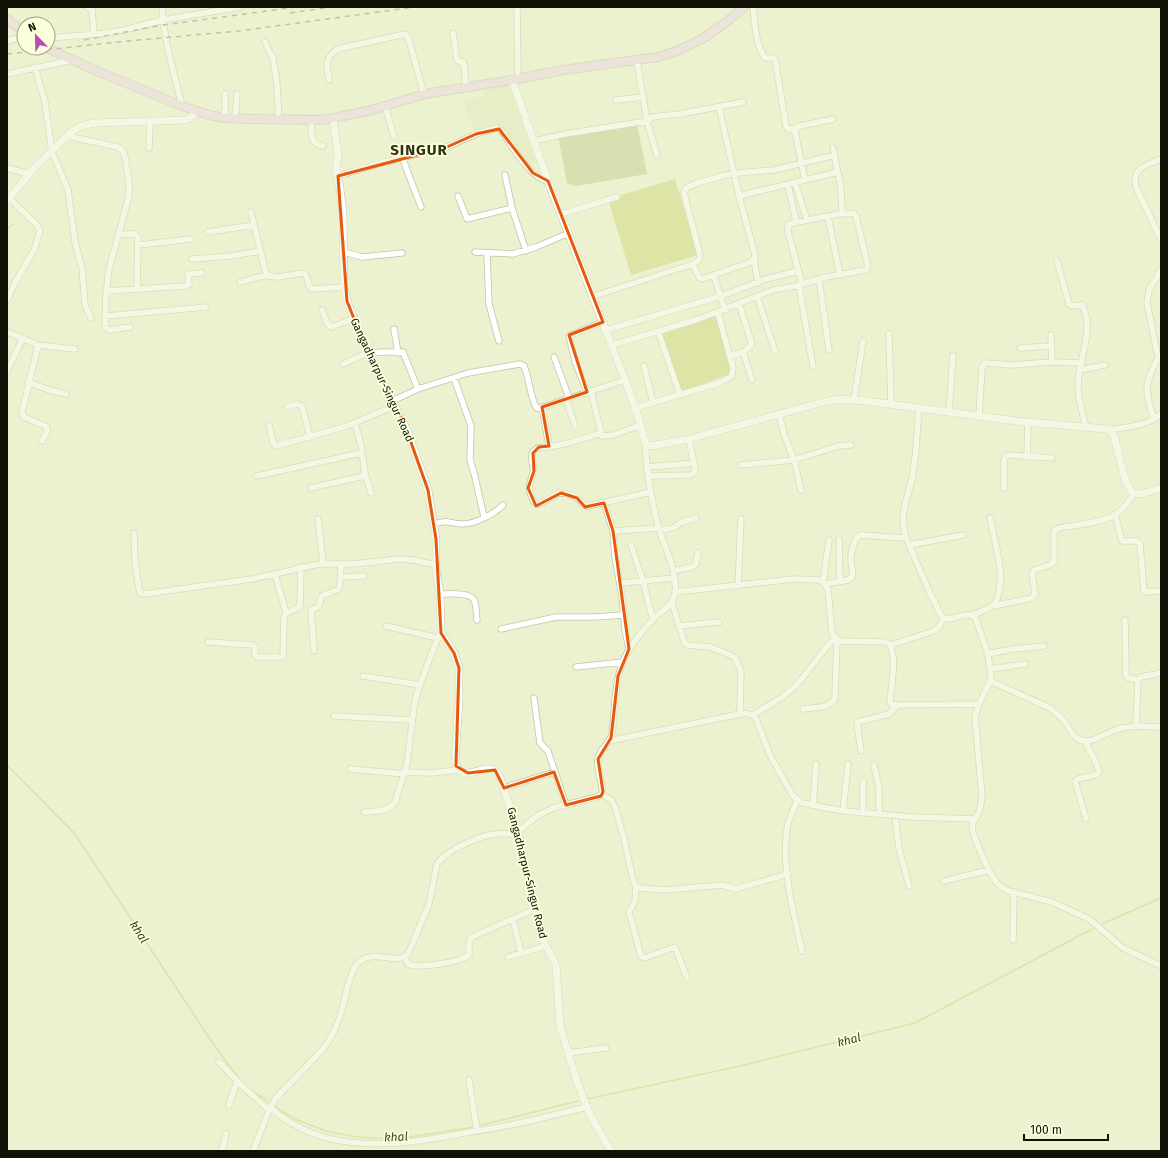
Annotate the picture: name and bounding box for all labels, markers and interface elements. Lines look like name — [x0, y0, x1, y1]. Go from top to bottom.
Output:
north arrow — [16, 16, 56, 56]
text: N — [26, 20, 38, 35]
district label: SINGUR — [390, 141, 448, 159]
street label: Gangadharpur-Singur Road — [348, 316, 416, 444]
street label: Gangadharpur-Singur Road — [504, 806, 550, 940]
water label: khal — [127, 918, 151, 946]
water label: khal — [836, 1030, 862, 1050]
scale bar — [1024, 1116, 1108, 1142]
text: 100 m — [1030, 1123, 1062, 1137]
water label: khal — [384, 1129, 408, 1145]

